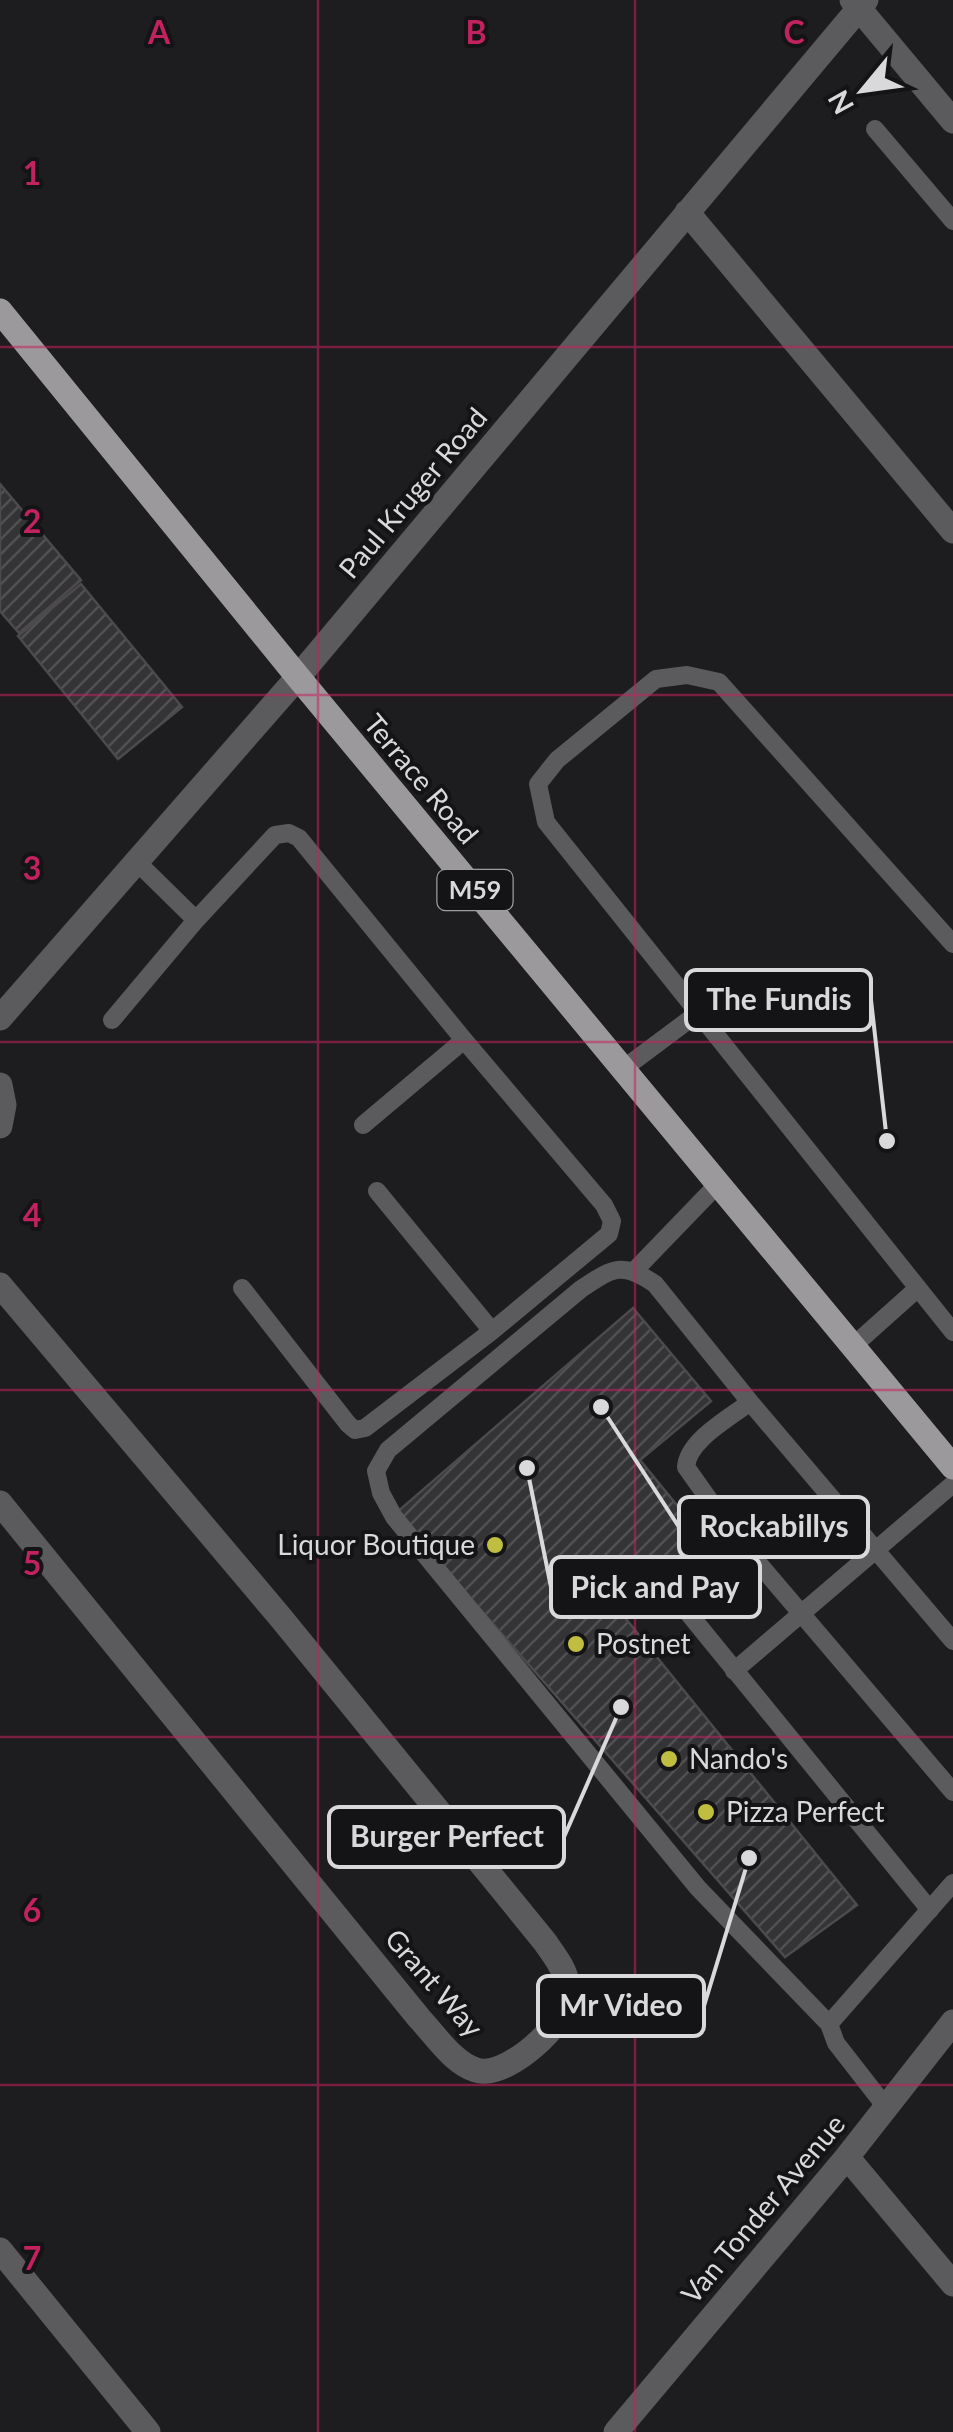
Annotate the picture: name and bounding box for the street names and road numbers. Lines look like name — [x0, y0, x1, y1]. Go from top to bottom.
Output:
street label: Paul Kruger Road — [331, 400, 493, 584]
street label: Terrace Road — [358, 706, 486, 850]
road number: M59 — [438, 870, 512, 910]
street label: Grant Way — [379, 1921, 491, 2044]
street label: Van Tonder Avenue — [673, 2107, 851, 2310]

